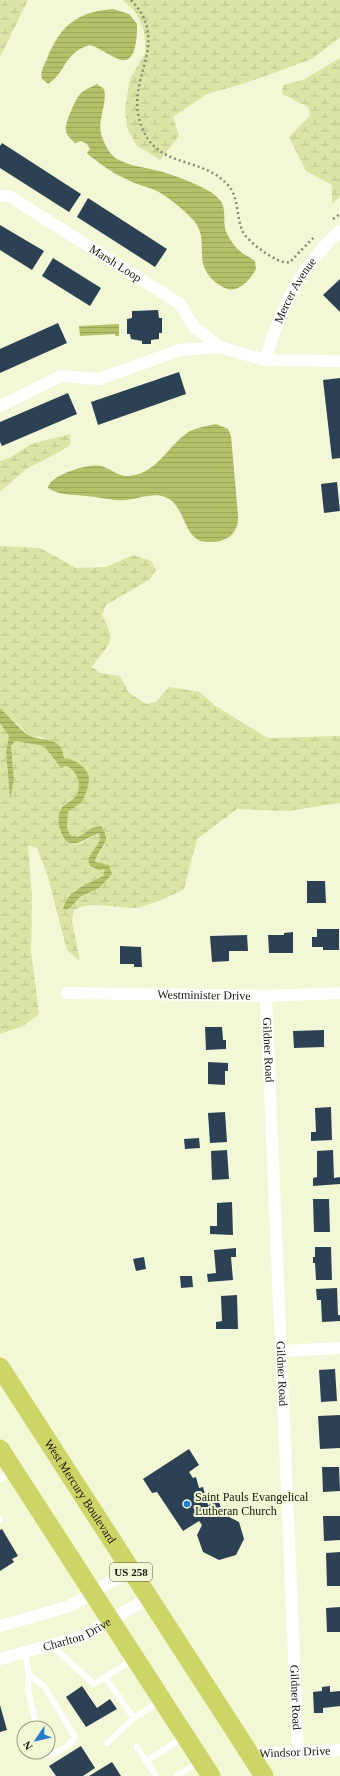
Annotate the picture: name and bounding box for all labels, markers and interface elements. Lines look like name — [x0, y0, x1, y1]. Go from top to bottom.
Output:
street label: Marsh Loop — [87, 242, 144, 285]
street label: Mercer Avenue — [271, 255, 319, 325]
street label: Westminister Drive — [157, 987, 251, 1003]
street label: Gildner Road — [260, 1017, 277, 1083]
street label: Gildner Road — [274, 1341, 290, 1406]
street label: West Mercury Boulevard — [42, 1437, 119, 1546]
place label: Saint Pauls Evangelical Lutheran Church — [195, 1490, 309, 1518]
marker: Saint Pauls Evangelical Lutheran Church — [182, 1499, 192, 1509]
road number: US 258 — [110, 1563, 152, 1581]
street label: Charlton Drive — [41, 1615, 113, 1654]
street label: Gildner Road — [287, 1665, 304, 1730]
north arrow — [16, 1720, 56, 1760]
text: N — [20, 1739, 35, 1752]
street label: Windsor Drive — [259, 1743, 331, 1761]

